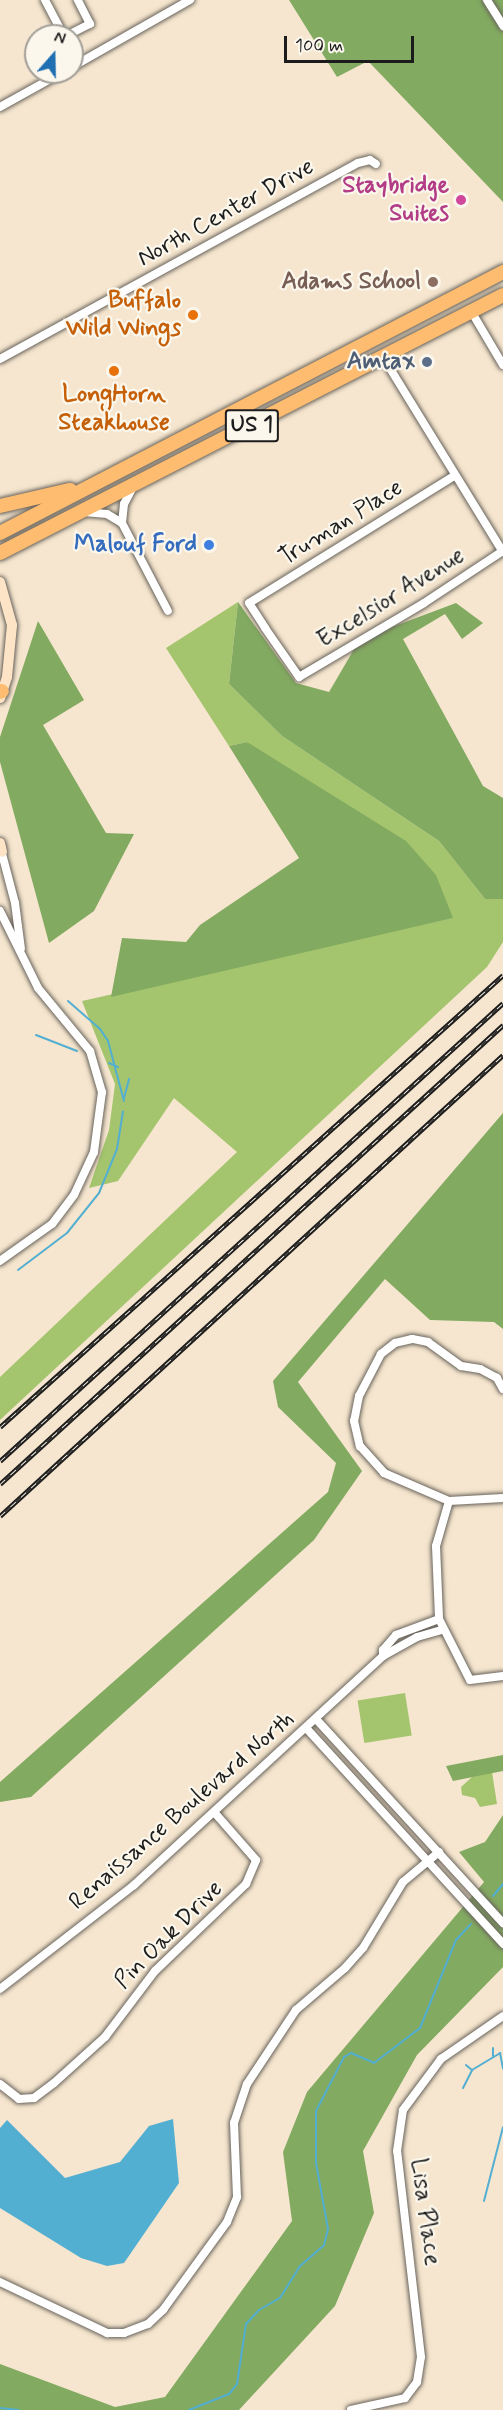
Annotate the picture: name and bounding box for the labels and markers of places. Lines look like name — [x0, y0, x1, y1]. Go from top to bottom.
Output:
place label: Staybridge Suites — [342, 172, 449, 228]
marker: Staybridge Suites — [454, 193, 468, 207]
place label: Adams School — [282, 268, 421, 296]
marker: Adams School — [426, 275, 440, 289]
place label: Buffalo Wild Wings — [66, 287, 181, 343]
marker: Buffalo Wild Wings — [186, 308, 200, 322]
place label: Amtax — [347, 348, 415, 376]
marker: Amtax — [420, 355, 434, 369]
marker: LongHorn Steakhouse — [107, 364, 121, 378]
place label: LongHorn Steakhouse — [58, 381, 170, 437]
place label: Malouf Ford — [74, 531, 197, 559]
marker: Malouf Ford — [202, 538, 216, 552]

